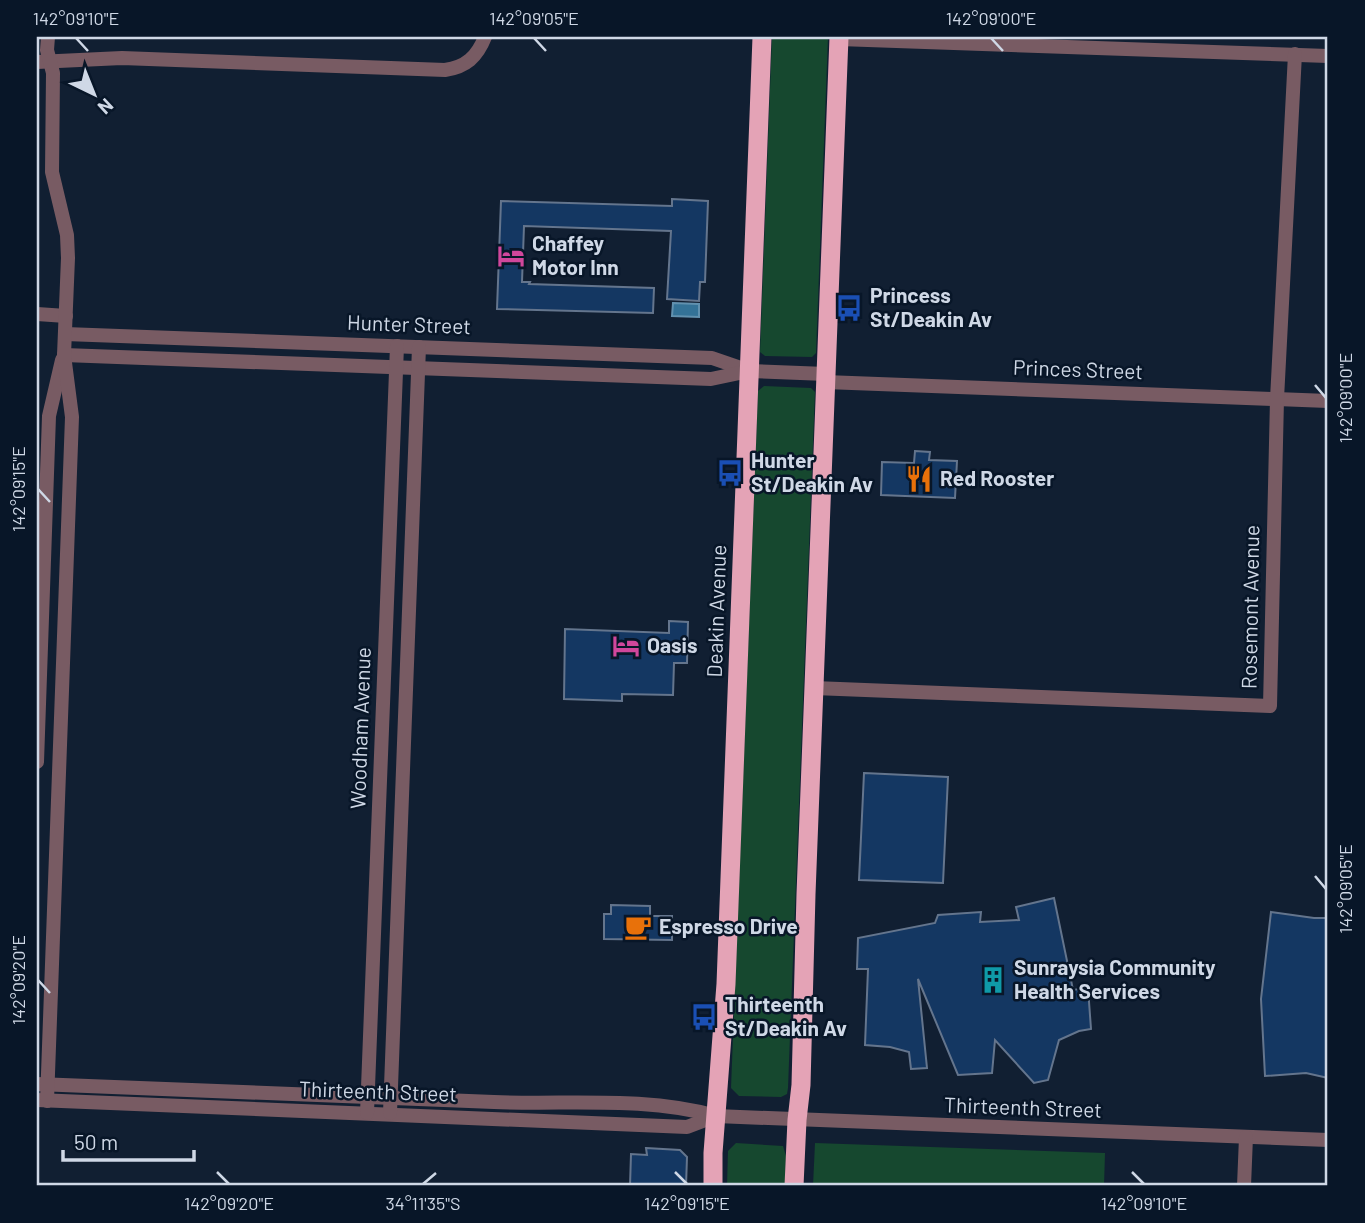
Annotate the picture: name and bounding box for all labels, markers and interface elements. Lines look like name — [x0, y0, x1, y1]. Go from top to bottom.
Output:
text: 142°09'10"E — [33, 7, 119, 29]
text: 142°09'05"E — [489, 7, 579, 29]
text: 142°09'00"E — [946, 7, 1036, 29]
north arrow — [60, 60, 130, 130]
text: N — [93, 94, 118, 120]
place label: Chaffey Motor Inn — [532, 230, 619, 279]
hotel icon: Chaffey Motor Inn — [496, 241, 526, 271]
place label: Princess St/Deakin Av — [870, 282, 992, 331]
bus stop icon: Princess St/Deakin Av — [834, 293, 864, 323]
street label: Hunter Street — [347, 309, 471, 338]
text: 142°09'00"E — [1334, 353, 1356, 443]
street label: Princes Street — [1013, 354, 1144, 383]
text: 142°09'15"E — [7, 446, 29, 532]
place label: Hunter St/Deakin Av — [751, 447, 873, 496]
bus stop icon: Hunter St/Deakin Av — [715, 458, 745, 488]
restaurant icon: Red Rooster — [904, 464, 934, 494]
place label: Red Rooster — [940, 465, 1054, 490]
street label: Rosemont Avenue — [1236, 525, 1263, 689]
street label: Deakin Avenue — [701, 544, 730, 678]
hotel icon: Oasis — [611, 631, 641, 661]
place label: Oasis — [647, 632, 698, 657]
street label: Woodham Avenue — [344, 646, 375, 809]
text: 142°09'05"E — [1334, 844, 1356, 934]
cafe icon: Espresso Drive — [623, 912, 653, 942]
place label: Espresso Drive — [659, 913, 798, 938]
text: 142°09'20"E — [7, 935, 29, 1025]
place label: Sunraysia Community Health Services — [1014, 954, 1216, 1003]
building icon: Sunraysia Community Health Services — [978, 965, 1008, 995]
place label: Thirteenth St/Deakin Av — [725, 991, 847, 1040]
bus stop icon: Thirteenth St/Deakin Av — [689, 1002, 719, 1032]
street label: Thirteenth Street — [299, 1075, 457, 1106]
street label: Thirteenth Street — [944, 1091, 1102, 1122]
scale bar — [63, 1118, 194, 1162]
text: 50 m — [74, 1129, 118, 1154]
text: 142°09'20"E — [184, 1192, 274, 1214]
text: 34°11'35"S — [386, 1192, 460, 1214]
text: 142°09'15"E — [644, 1192, 730, 1214]
text: 142°09'10"E — [1101, 1192, 1187, 1214]

